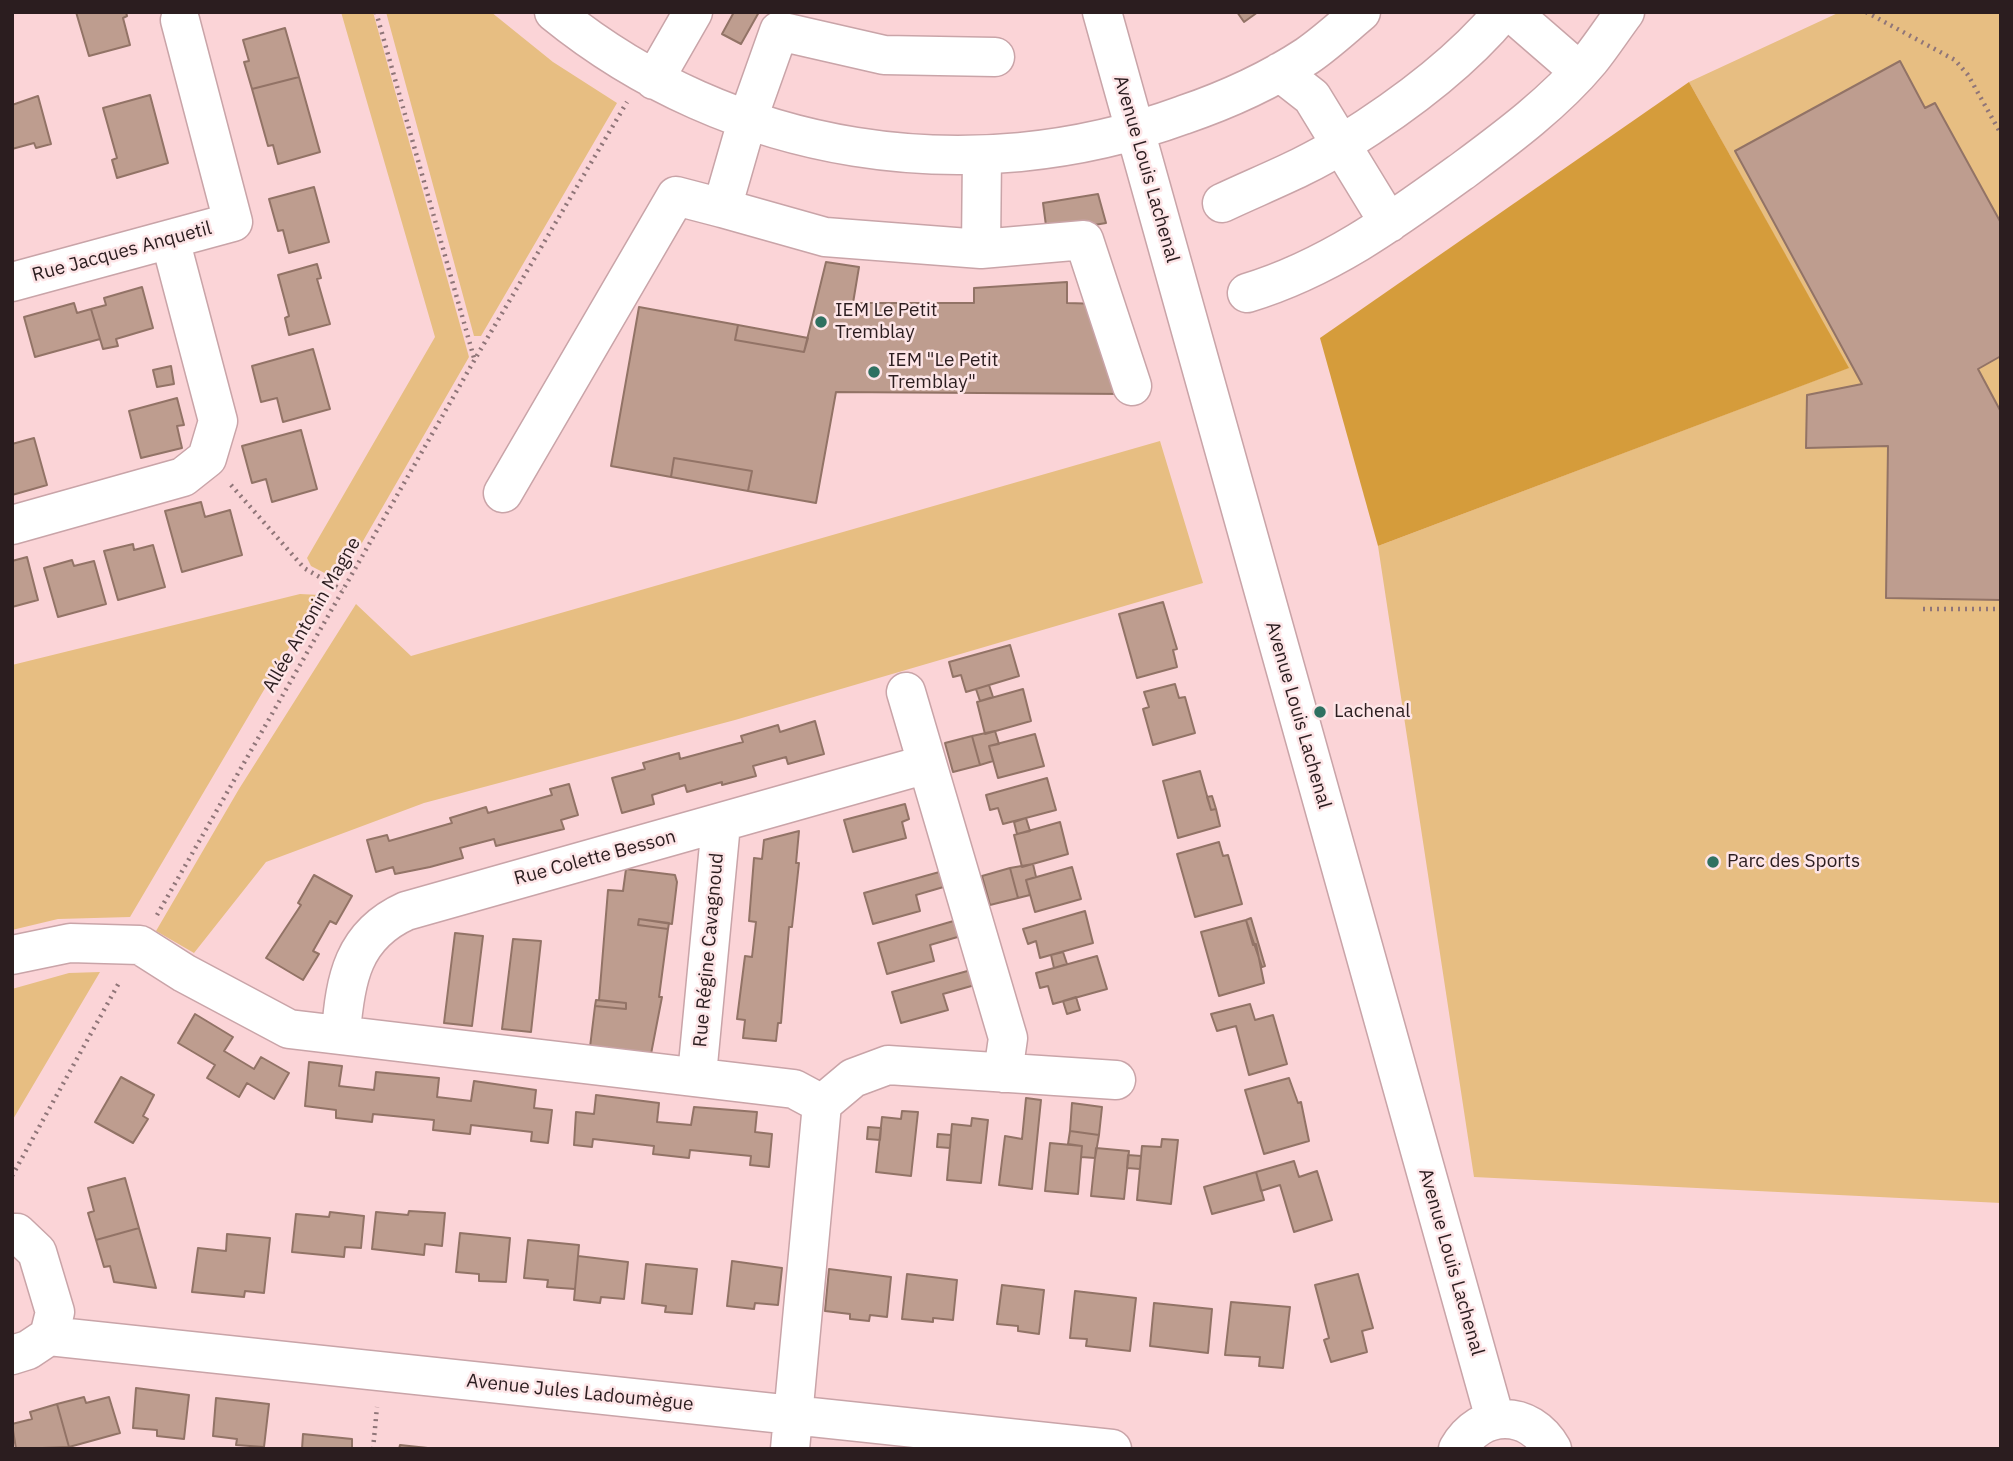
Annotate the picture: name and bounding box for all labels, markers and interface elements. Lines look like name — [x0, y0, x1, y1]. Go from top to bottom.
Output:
street label: Avenue Louis Lachenal — [1108, 73, 1184, 265]
street label: Rue Jacques Anquetil — [30, 217, 214, 287]
place label: IEM Le Petit Tremblay — [835, 300, 937, 344]
marker: IEM Le Petit Tremblay — [813, 314, 829, 330]
place label: IEM "Le Petit Tremblay" — [888, 350, 998, 394]
marker: IEM "Le Petit Tremblay" — [866, 364, 882, 380]
street label: Allée Antonin Magne — [258, 533, 366, 697]
street label: Avenue Louis Lachenal — [1260, 619, 1336, 811]
place label: Lachenal — [1334, 701, 1411, 723]
marker: Lachenal — [1312, 704, 1328, 720]
street label: Rue Colette Besson — [512, 825, 678, 891]
place label: Parc des Sports — [1727, 851, 1860, 873]
street label: Rue Régine Cavagnoud — [689, 852, 729, 1048]
marker: Parc des Sports — [1705, 854, 1721, 870]
street label: Avenue Louis Lachenal — [1413, 1166, 1489, 1358]
street label: Avenue Jules Ladoumègue — [465, 1370, 695, 1416]

